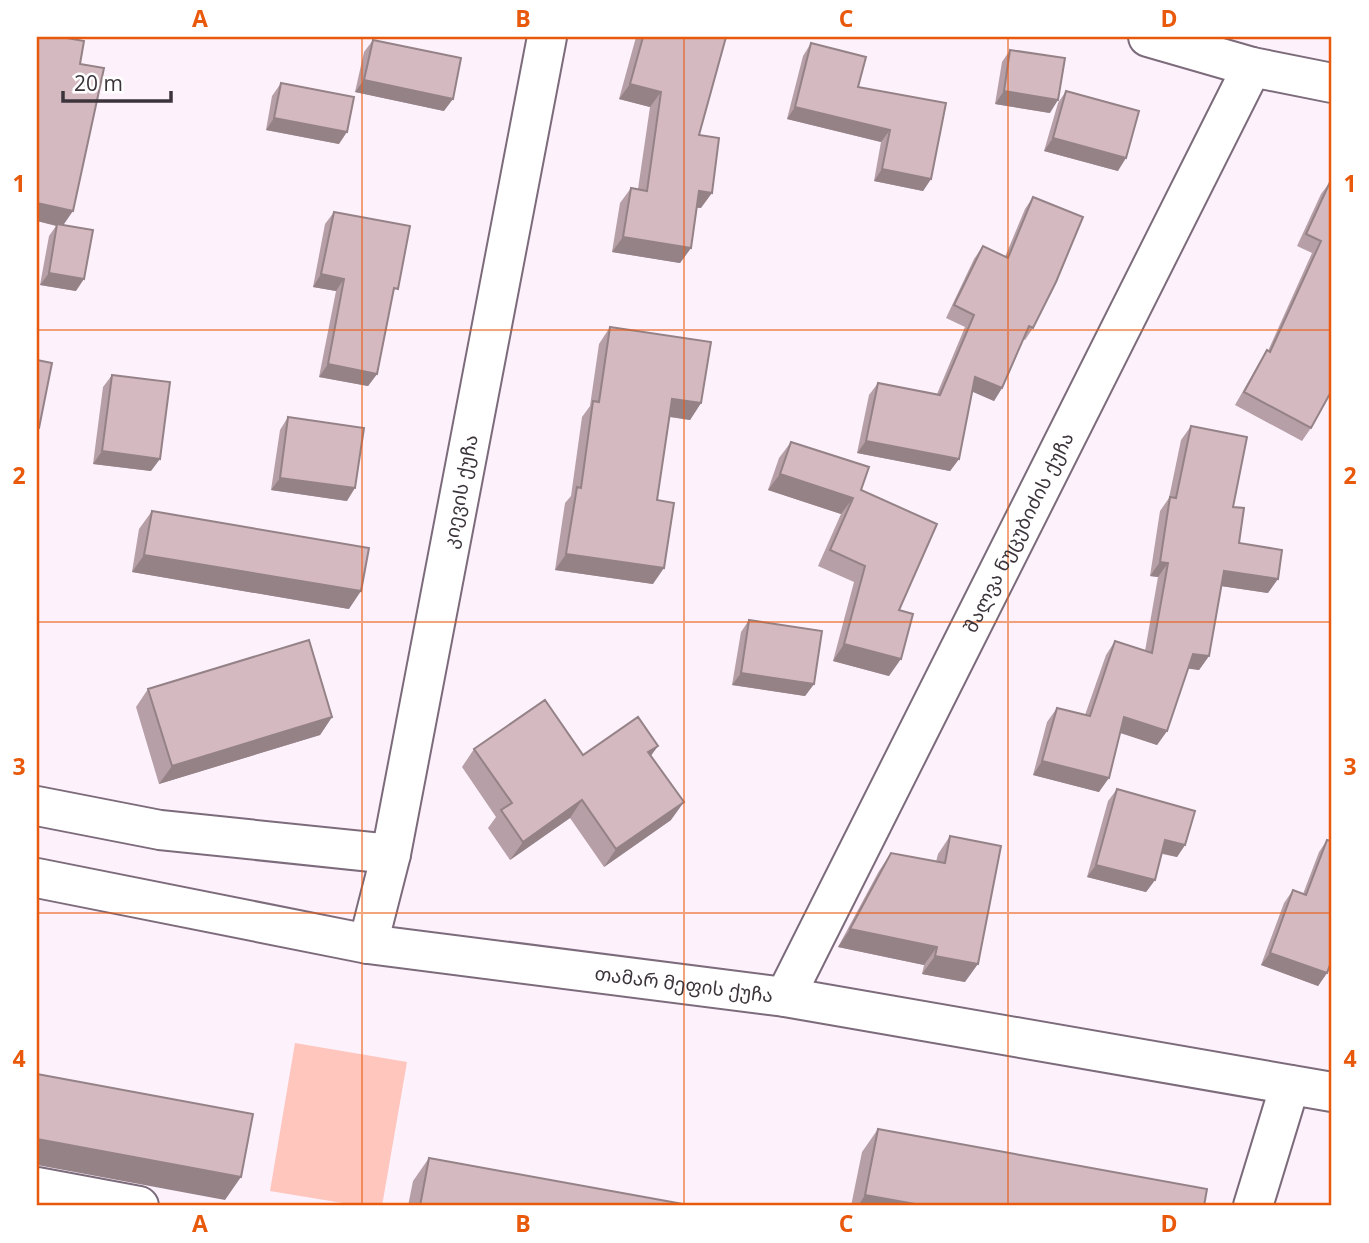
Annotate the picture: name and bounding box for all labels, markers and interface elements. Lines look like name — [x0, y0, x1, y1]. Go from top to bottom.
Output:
text: A — [192, 2, 208, 34]
text: B — [515, 2, 531, 34]
text: C — [839, 2, 853, 34]
text: D — [1160, 2, 1178, 34]
scale bar — [63, 60, 172, 104]
text: 20 m — [74, 69, 123, 97]
text: 1 — [12, 167, 26, 199]
text: 1 — [1343, 167, 1357, 199]
street label: შალვა ნუცუბიძის ქუჩა — [957, 428, 1080, 637]
street label: კიევის ქუჩა — [437, 432, 484, 551]
text: 2 — [12, 459, 26, 491]
text: 2 — [1343, 459, 1357, 491]
text: 3 — [12, 750, 26, 782]
text: 3 — [1343, 750, 1357, 782]
street label: თამარ მეფის ქუჩა — [593, 960, 775, 1008]
text: 4 — [12, 1042, 26, 1074]
text: 4 — [1343, 1042, 1357, 1074]
text: A — [192, 1207, 208, 1239]
text: B — [515, 1207, 531, 1239]
text: C — [839, 1207, 853, 1239]
text: D — [1160, 1207, 1178, 1239]

